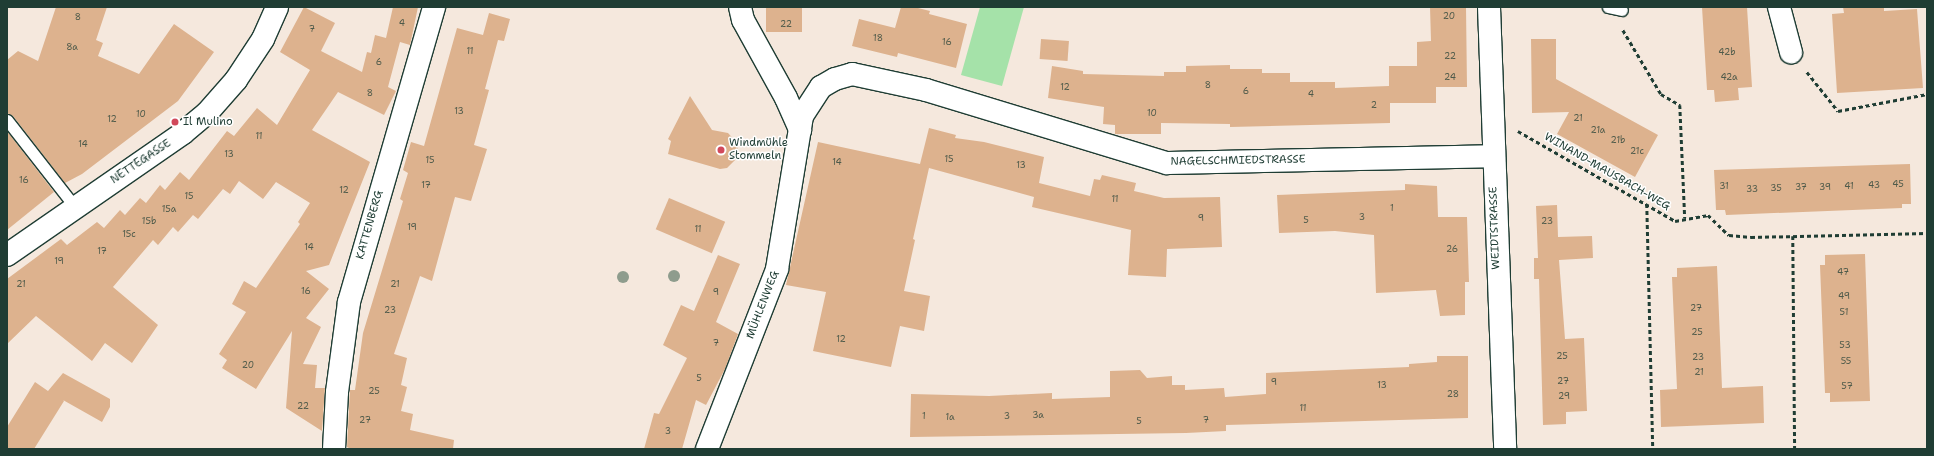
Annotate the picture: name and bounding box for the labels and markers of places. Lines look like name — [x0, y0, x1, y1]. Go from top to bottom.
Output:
place label: Il Mulino — [183, 115, 233, 129]
marker: Il Mulino — [170, 117, 180, 127]
place label: Windmühle Stommeln — [729, 137, 788, 163]
marker: Windmühle Stommeln — [716, 145, 726, 155]

